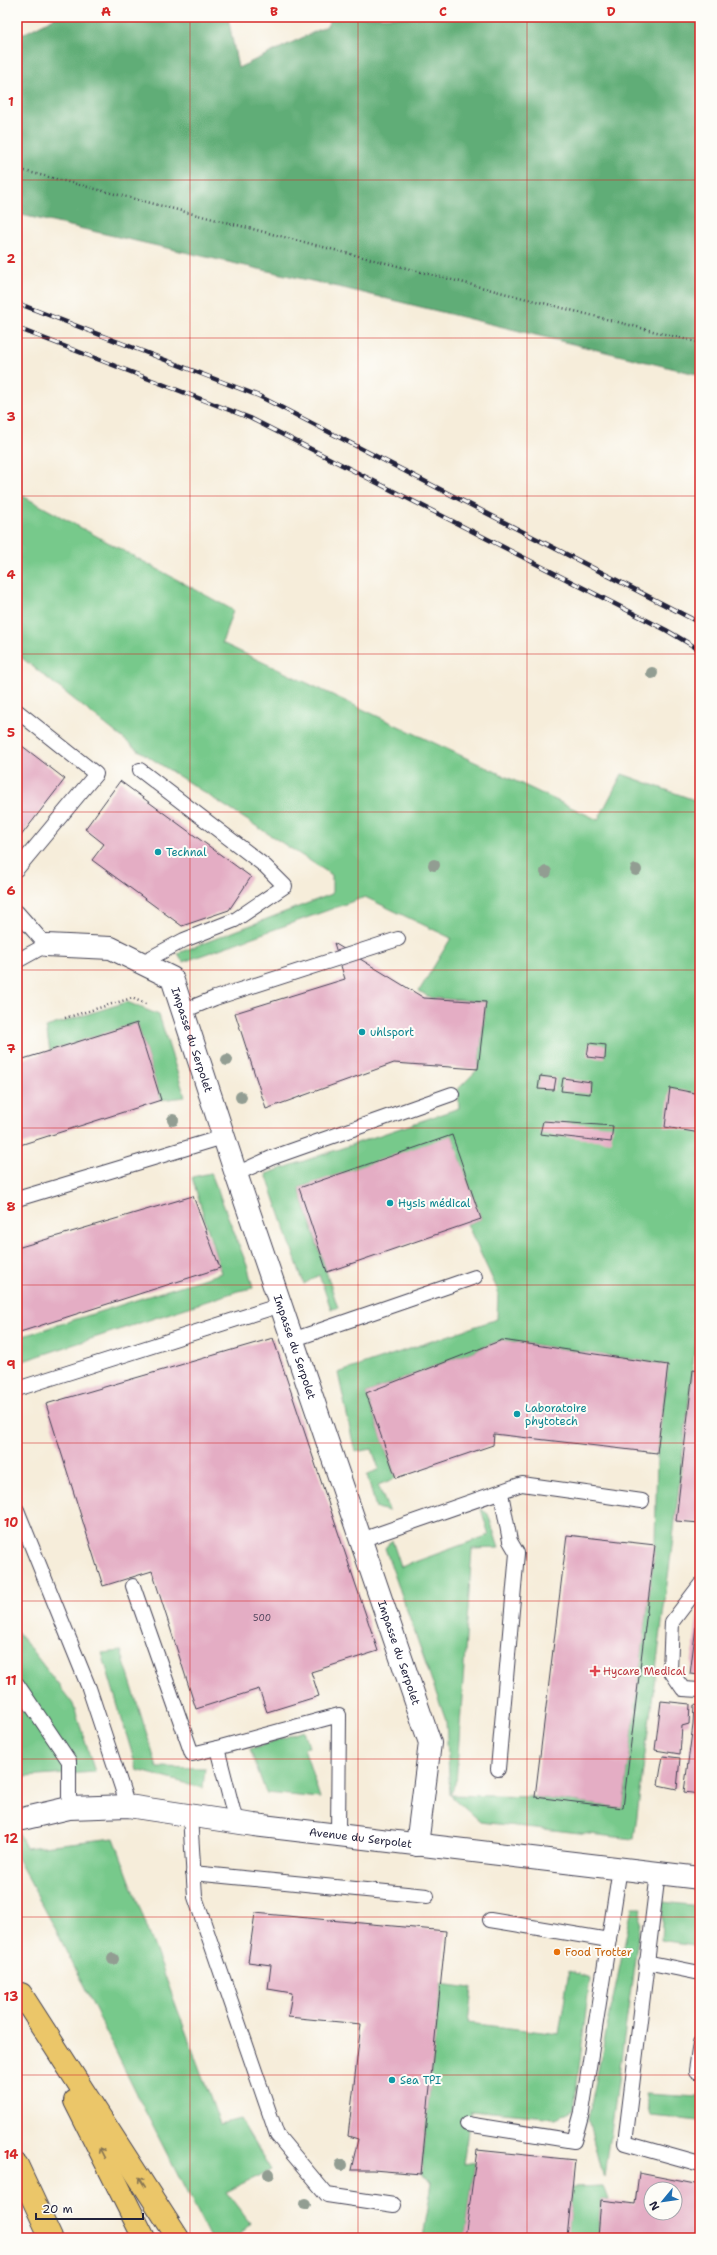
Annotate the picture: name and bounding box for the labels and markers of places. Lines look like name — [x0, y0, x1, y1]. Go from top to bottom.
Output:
place label: Technal — [166, 845, 207, 860]
marker: Technal — [153, 847, 163, 857]
place label: uhlsport — [370, 1025, 414, 1040]
marker: uhlsport — [357, 1027, 367, 1037]
place label: Hysis médical — [398, 1196, 471, 1211]
marker: Hysis médical — [385, 1198, 395, 1208]
place label: Laboratoire phytotech — [525, 1401, 587, 1429]
marker: Laboratoire phytotech — [512, 1409, 522, 1419]
place label: Hycare Medical — [603, 1664, 686, 1679]
marker: Hycare Medical — [590, 1666, 600, 1676]
place label: Food Trotter — [565, 1945, 632, 1960]
marker: Food Trotter — [552, 1947, 562, 1957]
place label: Sea TPI — [400, 2073, 441, 2088]
marker: Sea TPI — [387, 2075, 397, 2085]

